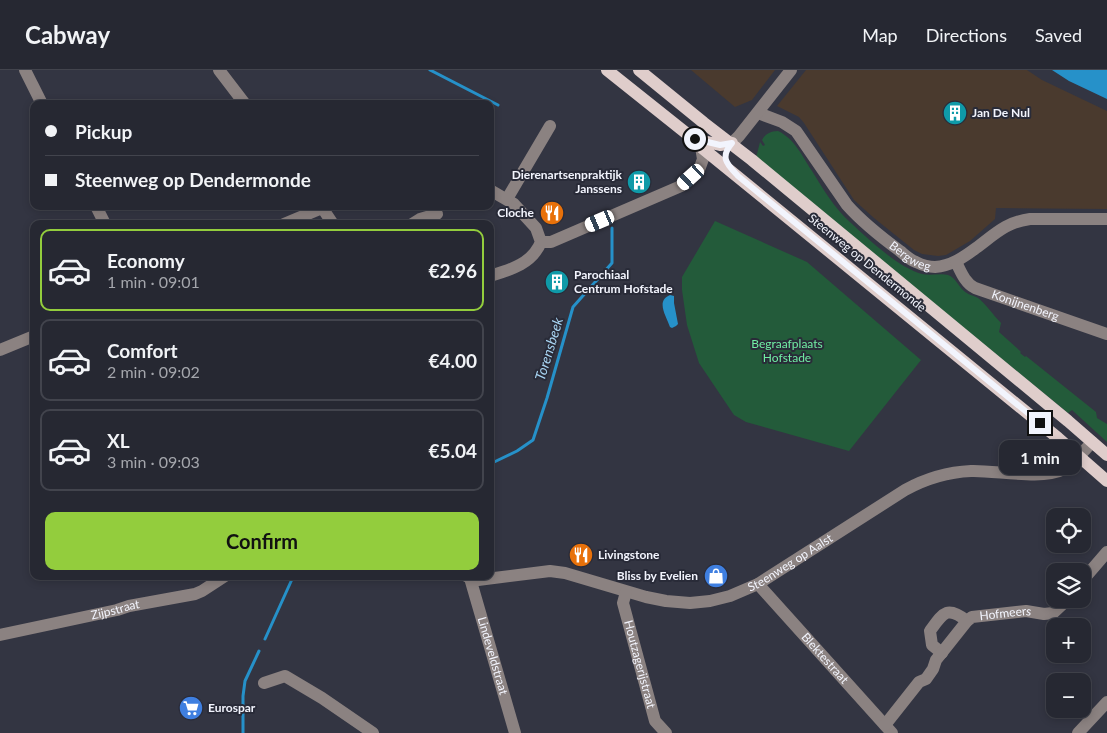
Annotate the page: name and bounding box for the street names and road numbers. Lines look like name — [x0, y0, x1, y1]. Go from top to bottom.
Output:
street label: Steenweg op Dendermonde — [805, 210, 929, 315]
street label: Bergweg — [886, 238, 932, 274]
street label: Konijnenberg — [990, 286, 1061, 324]
street label: Steenweg op Aalst — [745, 530, 836, 595]
street label: Zijpstraat — [89, 596, 141, 622]
street label: Hofmeers — [979, 603, 1033, 623]
street label: Lindeveldstraat — [475, 615, 512, 697]
street label: Houtzagerijstraat — [621, 618, 659, 711]
street label: Blektestraat — [798, 629, 853, 687]

